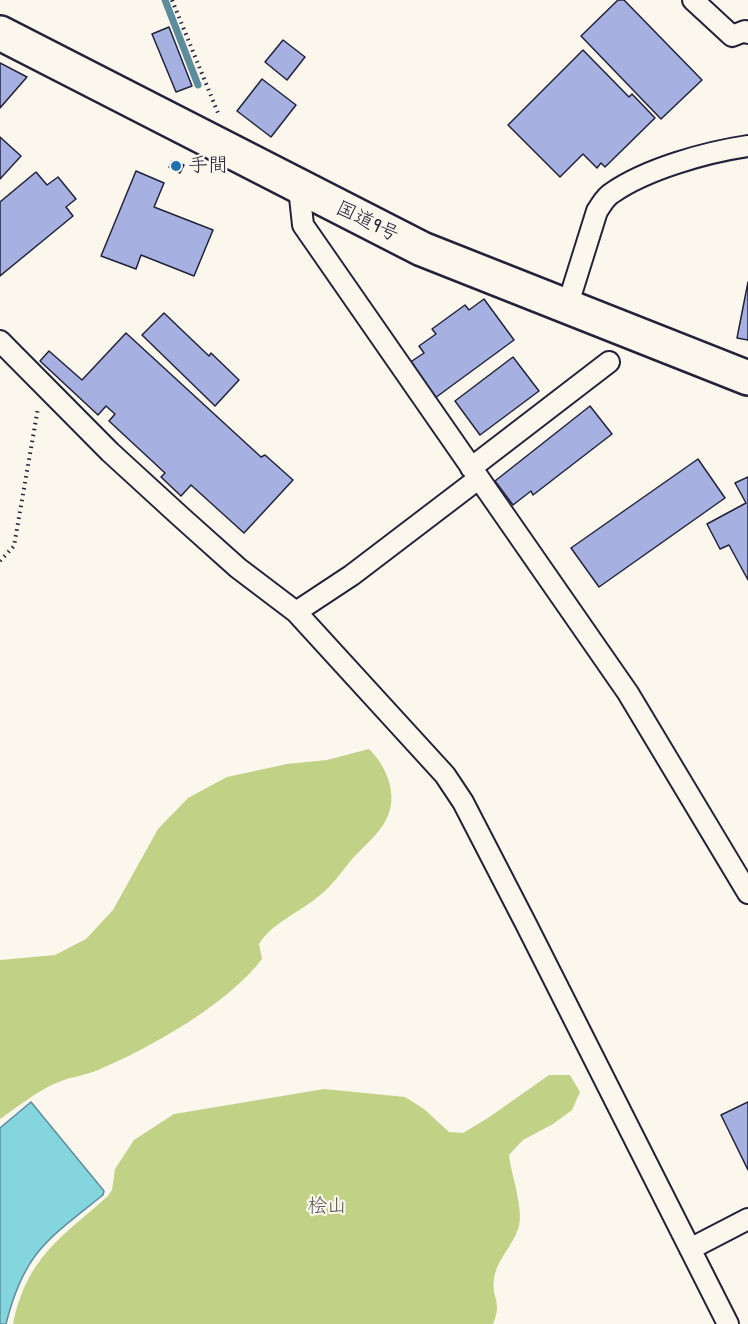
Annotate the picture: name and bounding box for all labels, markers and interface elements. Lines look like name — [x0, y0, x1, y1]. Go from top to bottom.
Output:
place label: 手間 — [188, 154, 228, 178]
marker: 手間 — [169, 159, 183, 173]
street label: 国道9号 — [331, 196, 403, 248]
park label: 桧山 — [307, 1195, 347, 1219]

